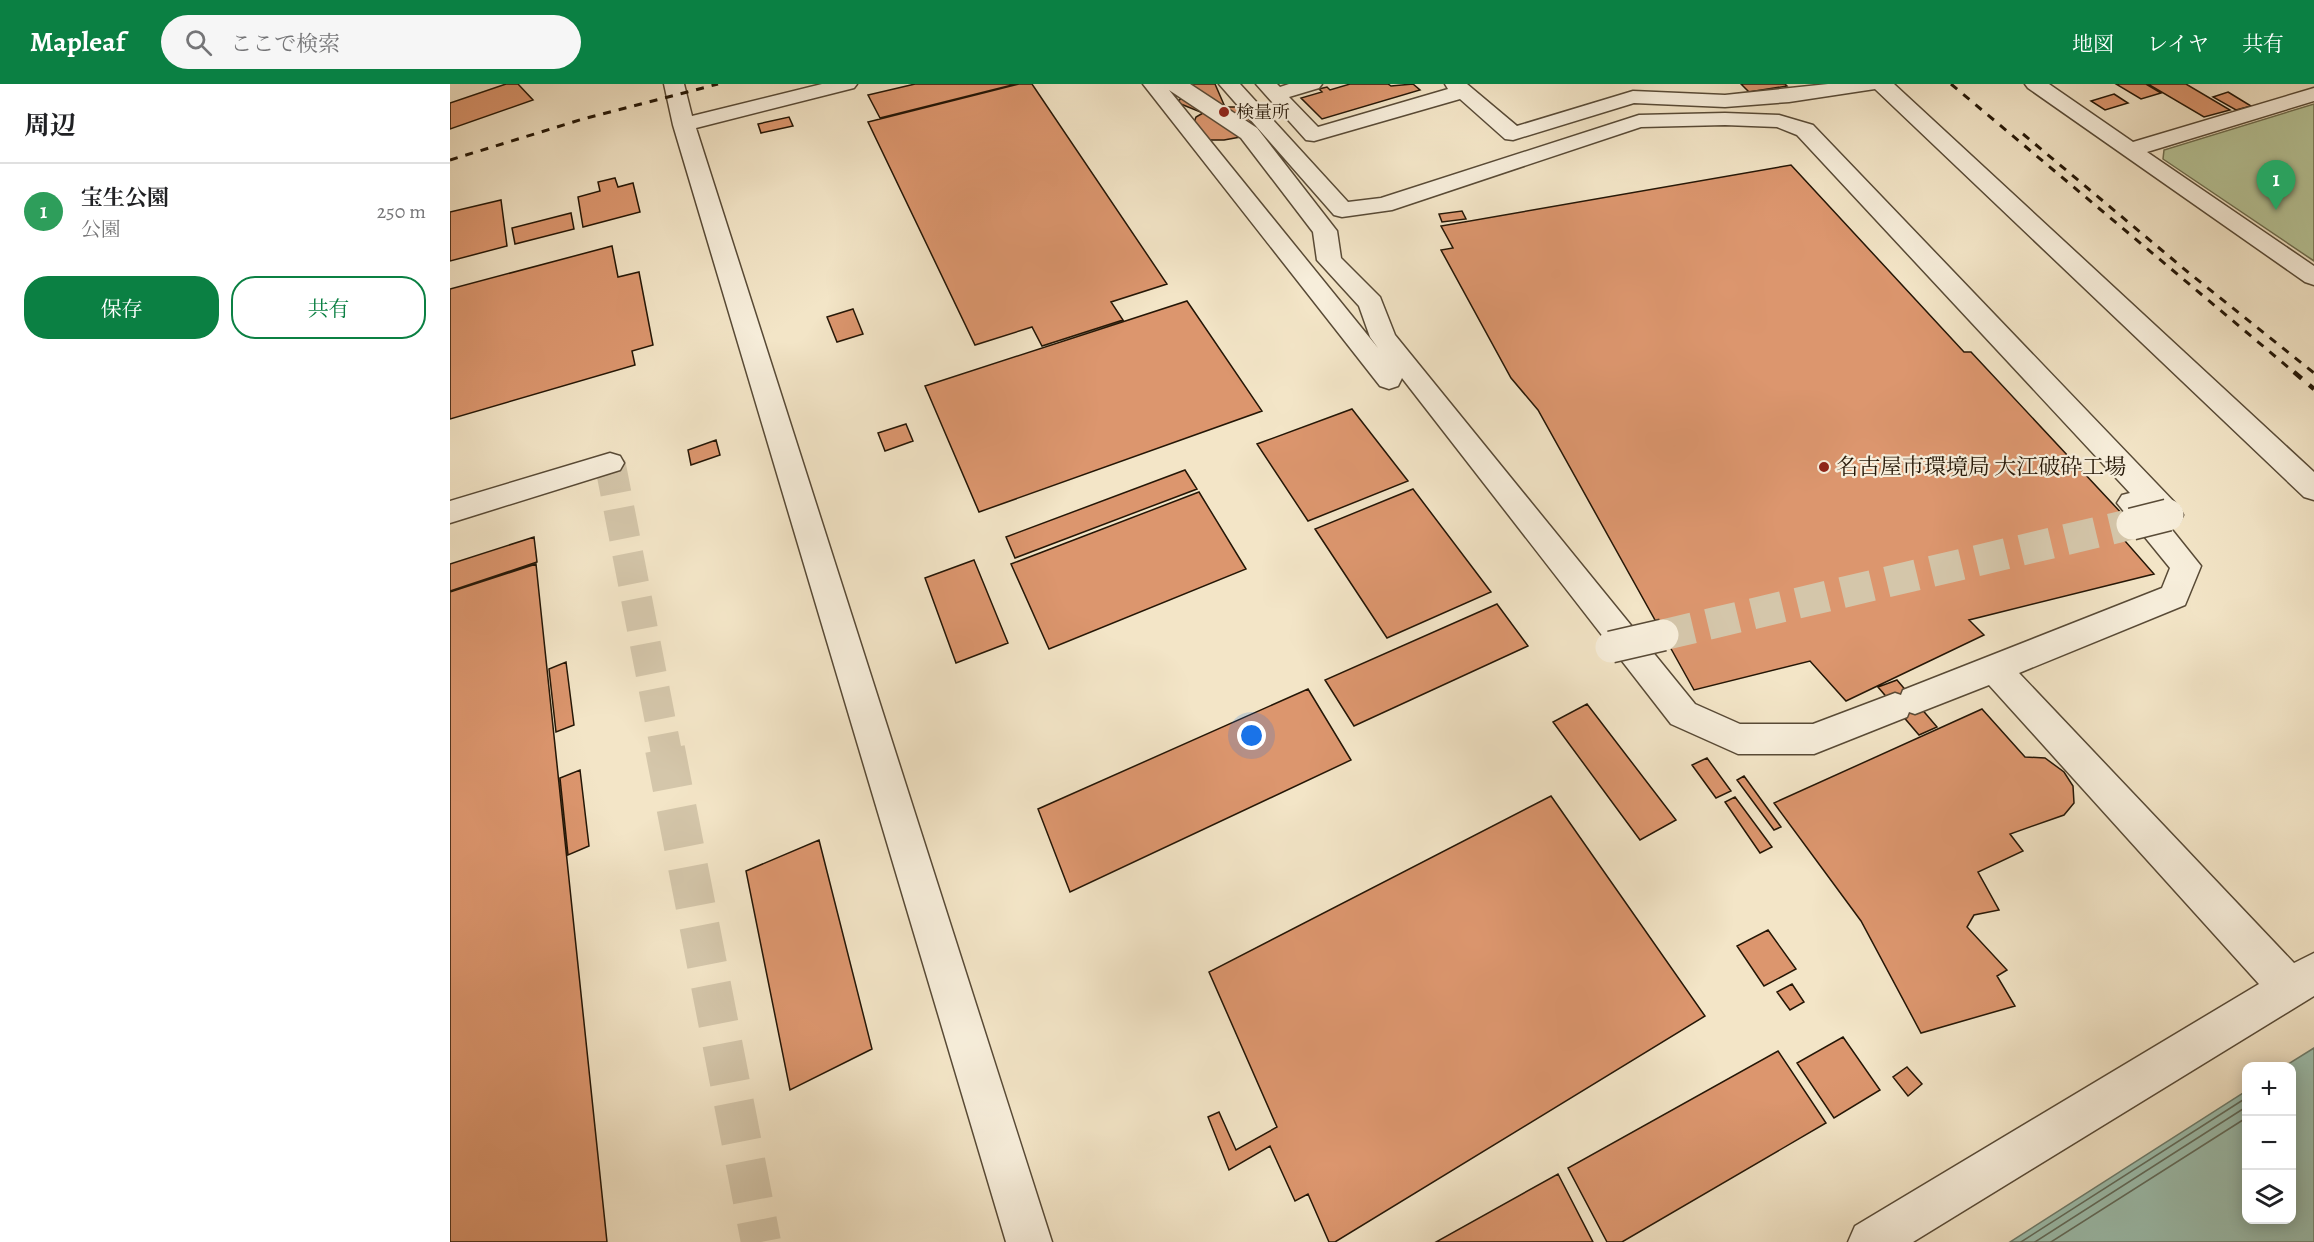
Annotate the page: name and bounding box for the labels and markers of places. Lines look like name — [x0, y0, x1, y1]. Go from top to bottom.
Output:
place label: 検量所 — [1236, 100, 1290, 124]
marker: 検量所 — [1217, 105, 1231, 119]
pin: 1 — [2256, 160, 2296, 210]
place label: 名古屋市環境局 大江破砕工場 — [1836, 452, 2126, 482]
marker: 名古屋市環境局 大江破砕工場 — [1817, 460, 1831, 474]

